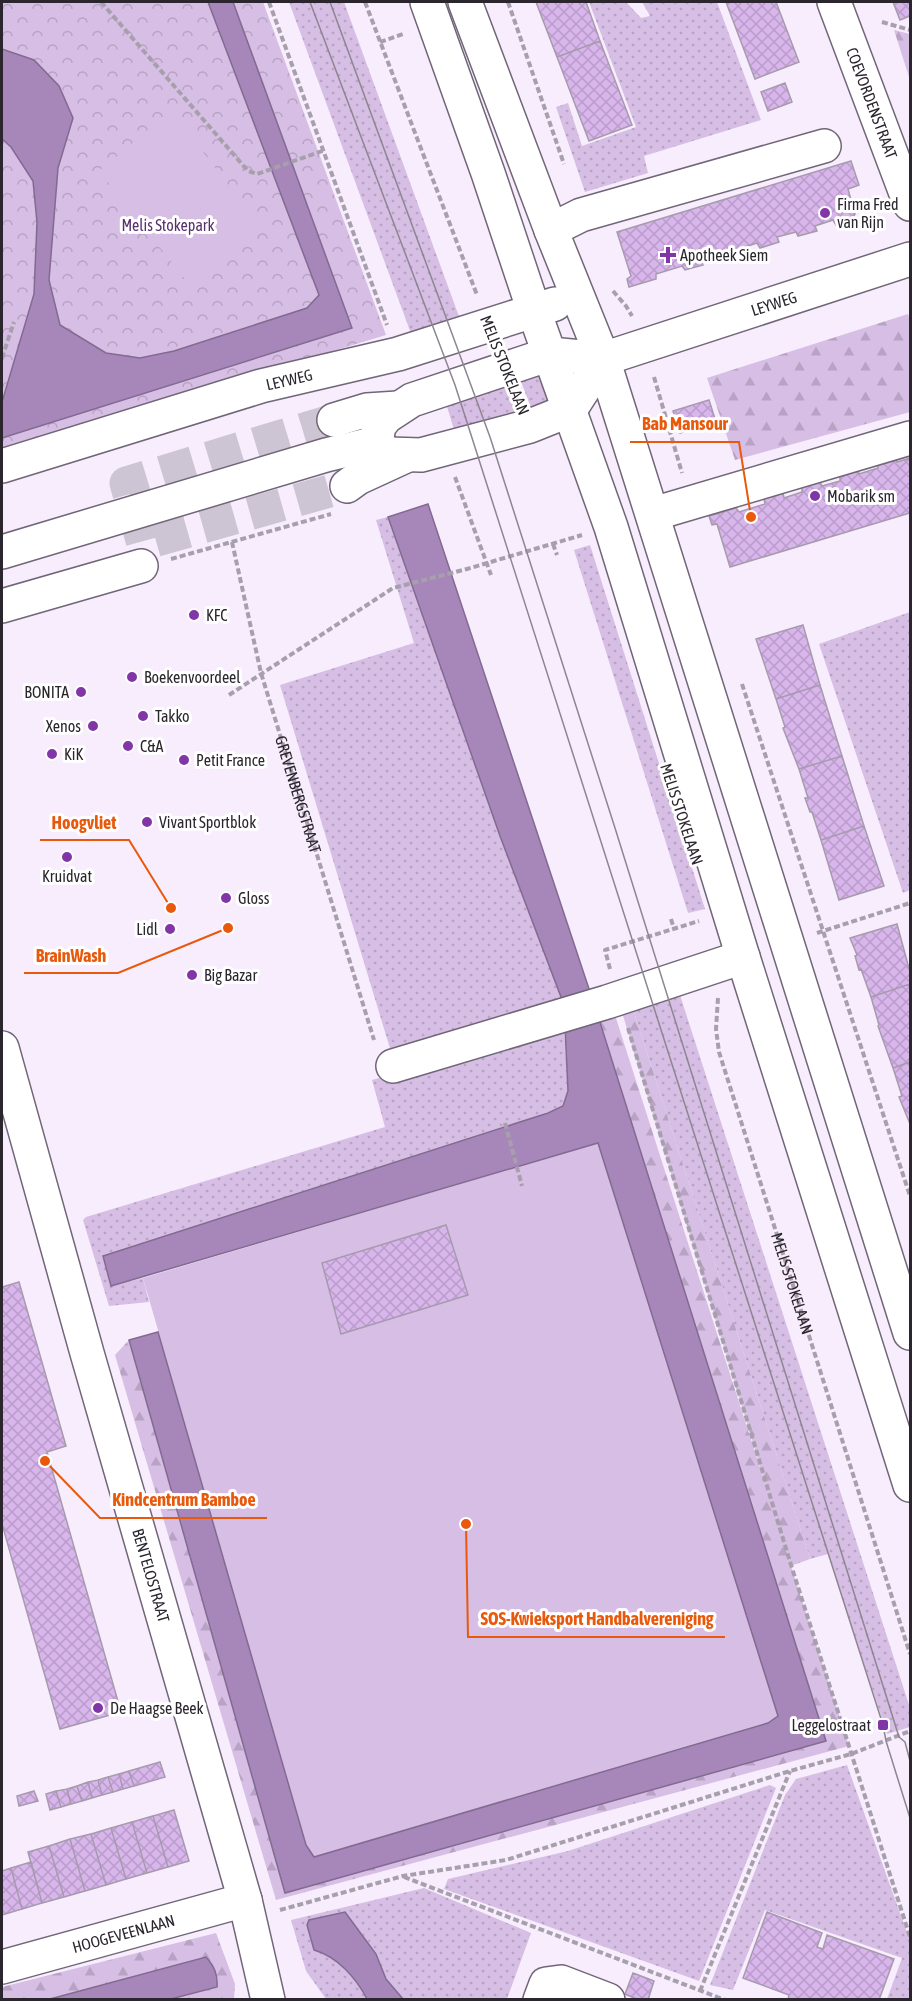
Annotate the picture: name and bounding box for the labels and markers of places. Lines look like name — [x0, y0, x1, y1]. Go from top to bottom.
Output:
place label: Firma Fred van Rijn — [837, 195, 899, 232]
marker: Firma Fred van Rijn — [818, 206, 832, 220]
place label: Apotheek Siem — [680, 246, 768, 265]
marker: Apotheek Siem — [661, 248, 675, 262]
callout: Bab Mansour — [630, 406, 739, 442]
place label: Mobarik sm — [827, 487, 895, 505]
marker: Mobarik sm — [808, 489, 822, 503]
place label: KFC — [206, 606, 228, 624]
marker: KFC — [187, 608, 201, 622]
place label: Boekenvoordeel — [144, 668, 241, 686]
marker: Boekenvoordeel — [125, 670, 139, 684]
place label: BONITA — [24, 683, 69, 701]
marker: BONITA — [74, 685, 88, 699]
place label: Takko — [155, 707, 190, 725]
marker: Takko — [136, 709, 150, 723]
place label: Xenos — [46, 717, 81, 735]
marker: Xenos — [86, 719, 100, 733]
place label: C&A — [140, 737, 164, 755]
marker: C&A — [121, 739, 135, 753]
place label: KiK — [64, 745, 84, 763]
marker: KiK — [45, 747, 59, 761]
place label: Petit France — [196, 751, 265, 769]
marker: Petit France — [177, 753, 191, 767]
callout: Hoogvliet — [40, 804, 129, 840]
place label: Vivant Sportblok — [159, 813, 256, 832]
marker: Vivant Sportblok — [140, 815, 154, 829]
marker: Kruidvat — [60, 850, 74, 864]
place label: Kruidvat — [42, 867, 92, 885]
place label: Gloss — [238, 889, 270, 907]
marker: Gloss — [219, 891, 233, 905]
place label: Lidl — [136, 920, 159, 938]
marker: Lidl — [163, 922, 177, 936]
callout: BrainWash — [24, 937, 118, 973]
place label: Big Bazar — [204, 966, 258, 985]
marker: Big Bazar — [185, 968, 199, 982]
callout: Kindcentrum Bamboe — [100, 1482, 267, 1518]
callout: SOS-Kwieksport Handbalvereniging — [468, 1601, 725, 1637]
place label: De Haagse Beek — [110, 1699, 204, 1718]
marker: De Haagse Beek — [91, 1701, 105, 1715]
place label: Leggelostraat — [791, 1716, 871, 1735]
marker: Leggelostraat — [876, 1718, 890, 1732]

